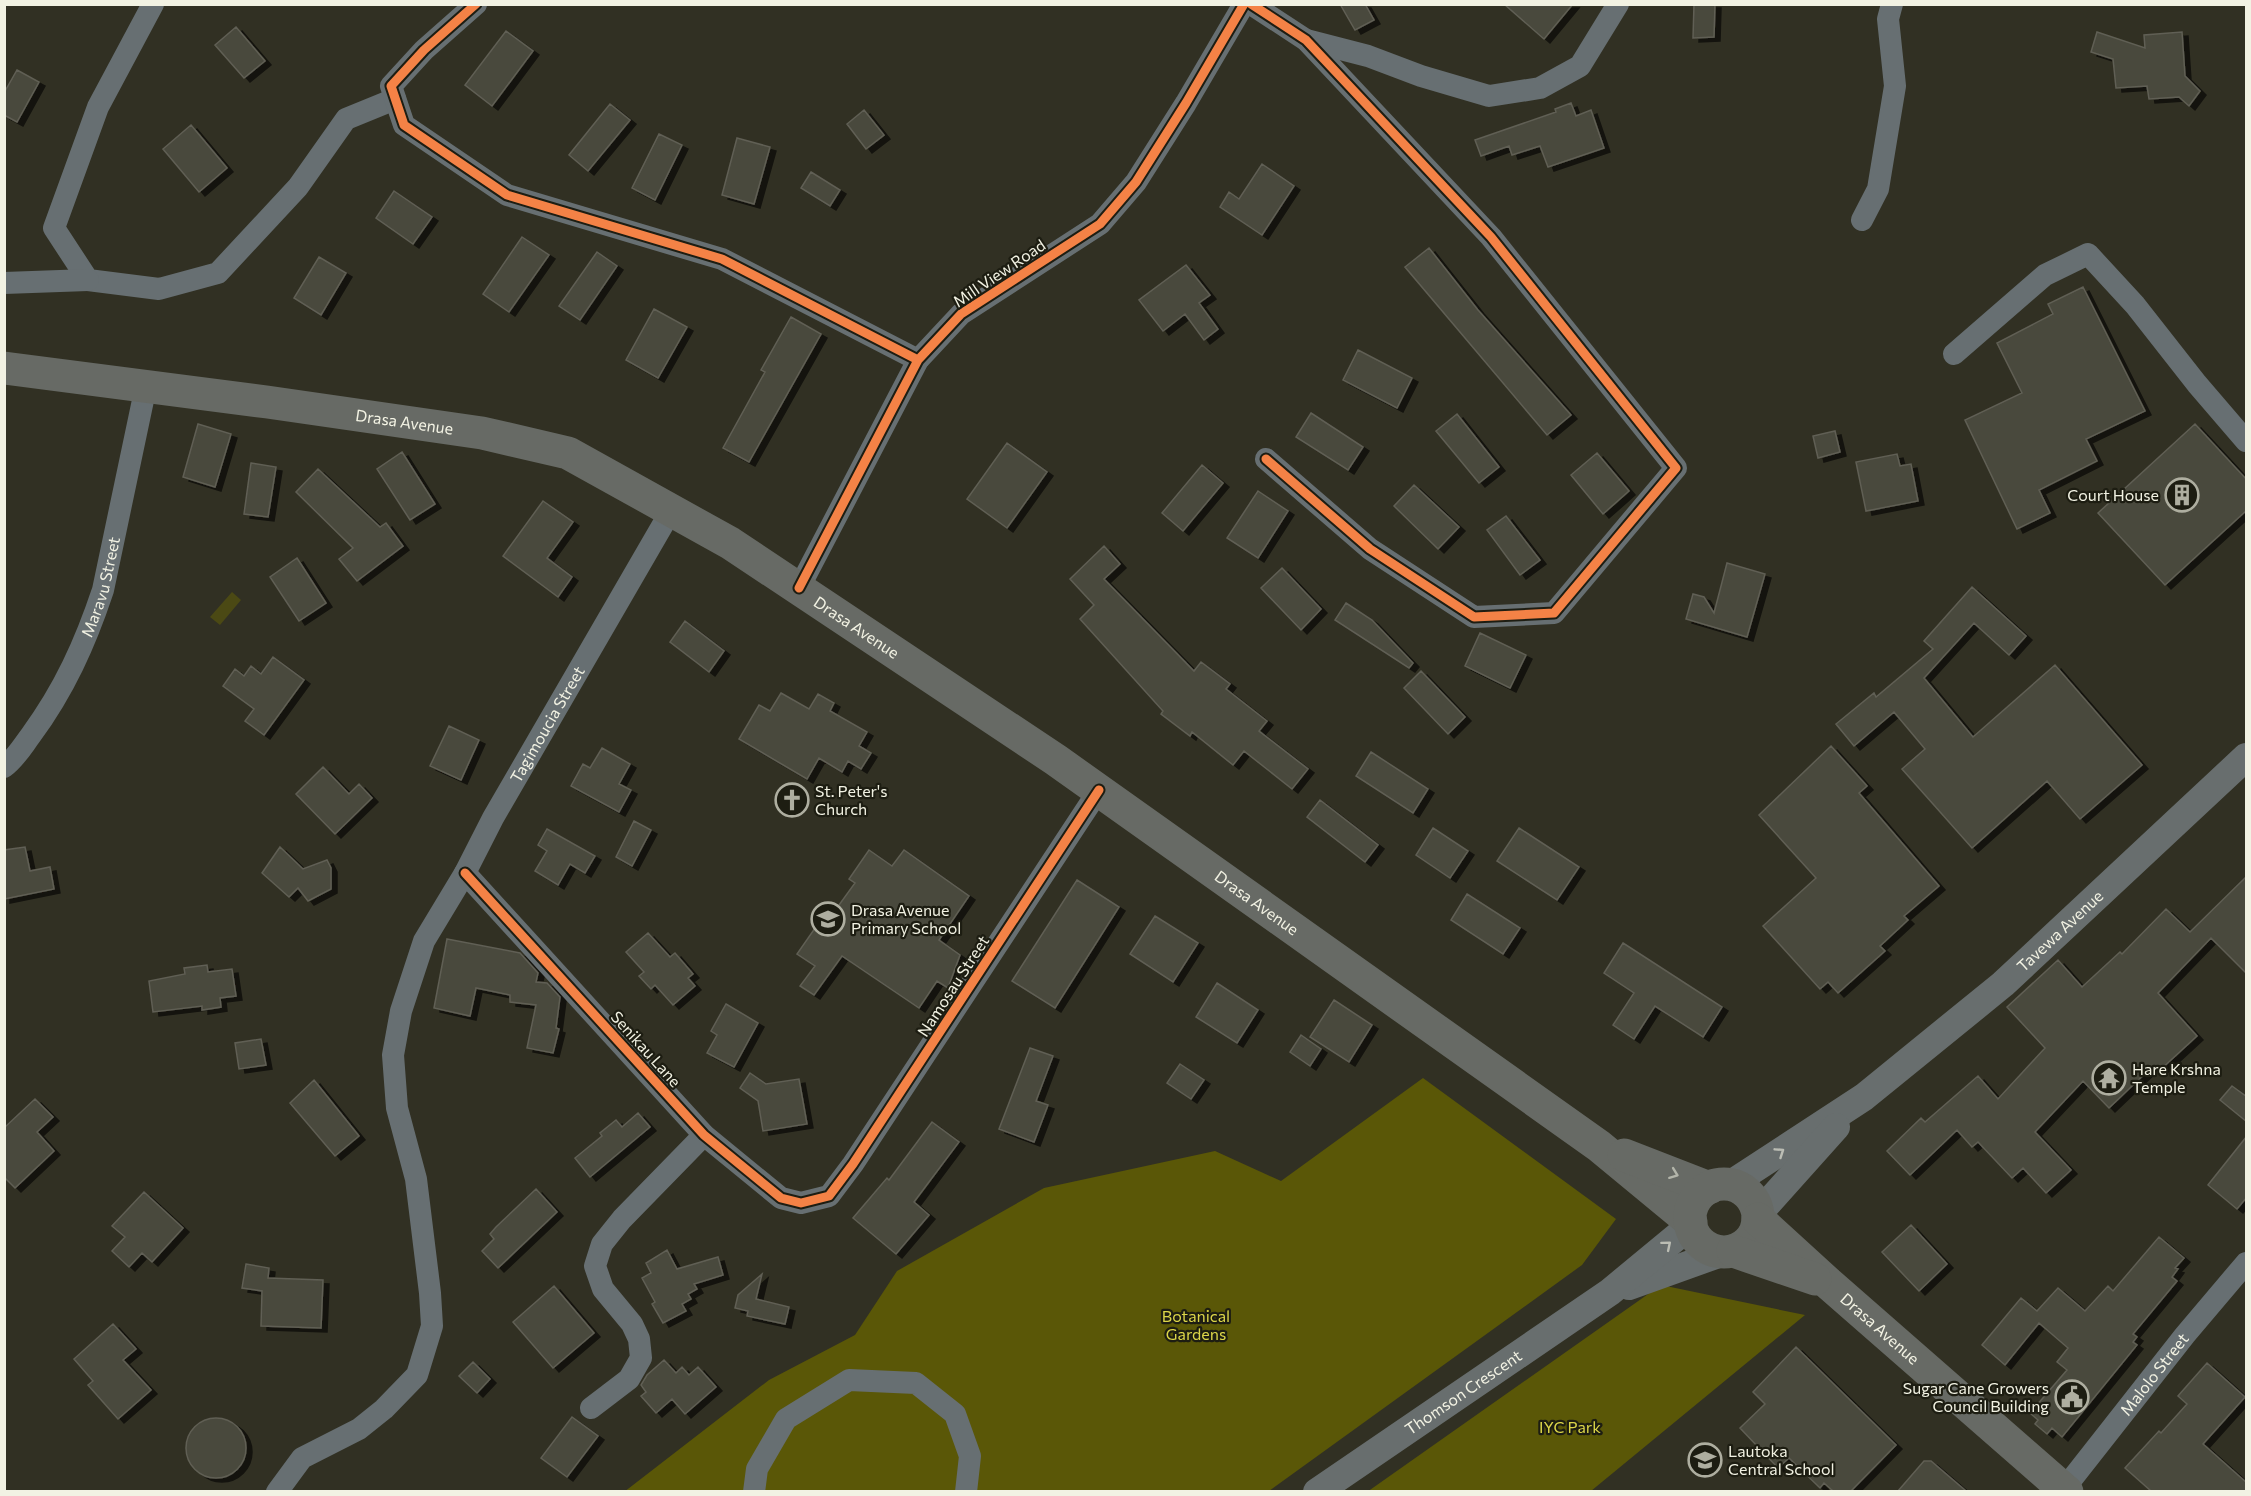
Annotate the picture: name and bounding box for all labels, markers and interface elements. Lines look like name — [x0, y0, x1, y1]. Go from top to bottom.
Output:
street label: Mill View Road — [949, 235, 1048, 310]
street label: Drasa Avenue — [354, 405, 455, 438]
building icon: Court House — [2164, 477, 2200, 513]
place label: Court House — [2067, 485, 2159, 504]
street label: Maravu Street — [77, 535, 123, 640]
street label: Drasa Avenue — [811, 592, 903, 662]
street label: Tagimoucia Street — [506, 662, 588, 786]
place label: St. Peter's Church — [815, 781, 888, 818]
church icon: St. Peter's Church — [774, 782, 810, 818]
street label: Drasa Avenue — [1211, 866, 1303, 939]
street label: Tavewa Avenue — [2013, 886, 2107, 975]
place label: Drasa Avenue Primary School — [851, 900, 961, 937]
school or university icon: Drasa Avenue Primary School — [810, 901, 846, 937]
street label: Namosau Street — [913, 931, 993, 1040]
street label: Senikau Lane — [607, 1007, 685, 1090]
place label: Hare Krshna Temple — [2132, 1059, 2221, 1096]
temple icon: Hare Krshna Temple — [2091, 1060, 2127, 1096]
one-way arrow — [1773, 1148, 1784, 1159]
one-way arrow — [1668, 1167, 1679, 1179]
one-way arrow — [1660, 1242, 1671, 1253]
street label: Drasa Avenue — [1837, 1289, 1924, 1368]
park label: Botanical Gardens — [1162, 1306, 1230, 1343]
street label: Malolo Street — [2116, 1329, 2192, 1419]
street label: Thomson Crescent — [1401, 1345, 1525, 1438]
place label: Sugar Cane Growers Council Building — [1903, 1378, 2049, 1415]
public building icon: Sugar Cane Growers Council Building — [2054, 1379, 2090, 1415]
park label: IYC Park — [1539, 1417, 1601, 1436]
place label: Lautoka Central School — [1728, 1441, 1835, 1478]
school or university icon: Lautoka Central School — [1687, 1442, 1723, 1478]

